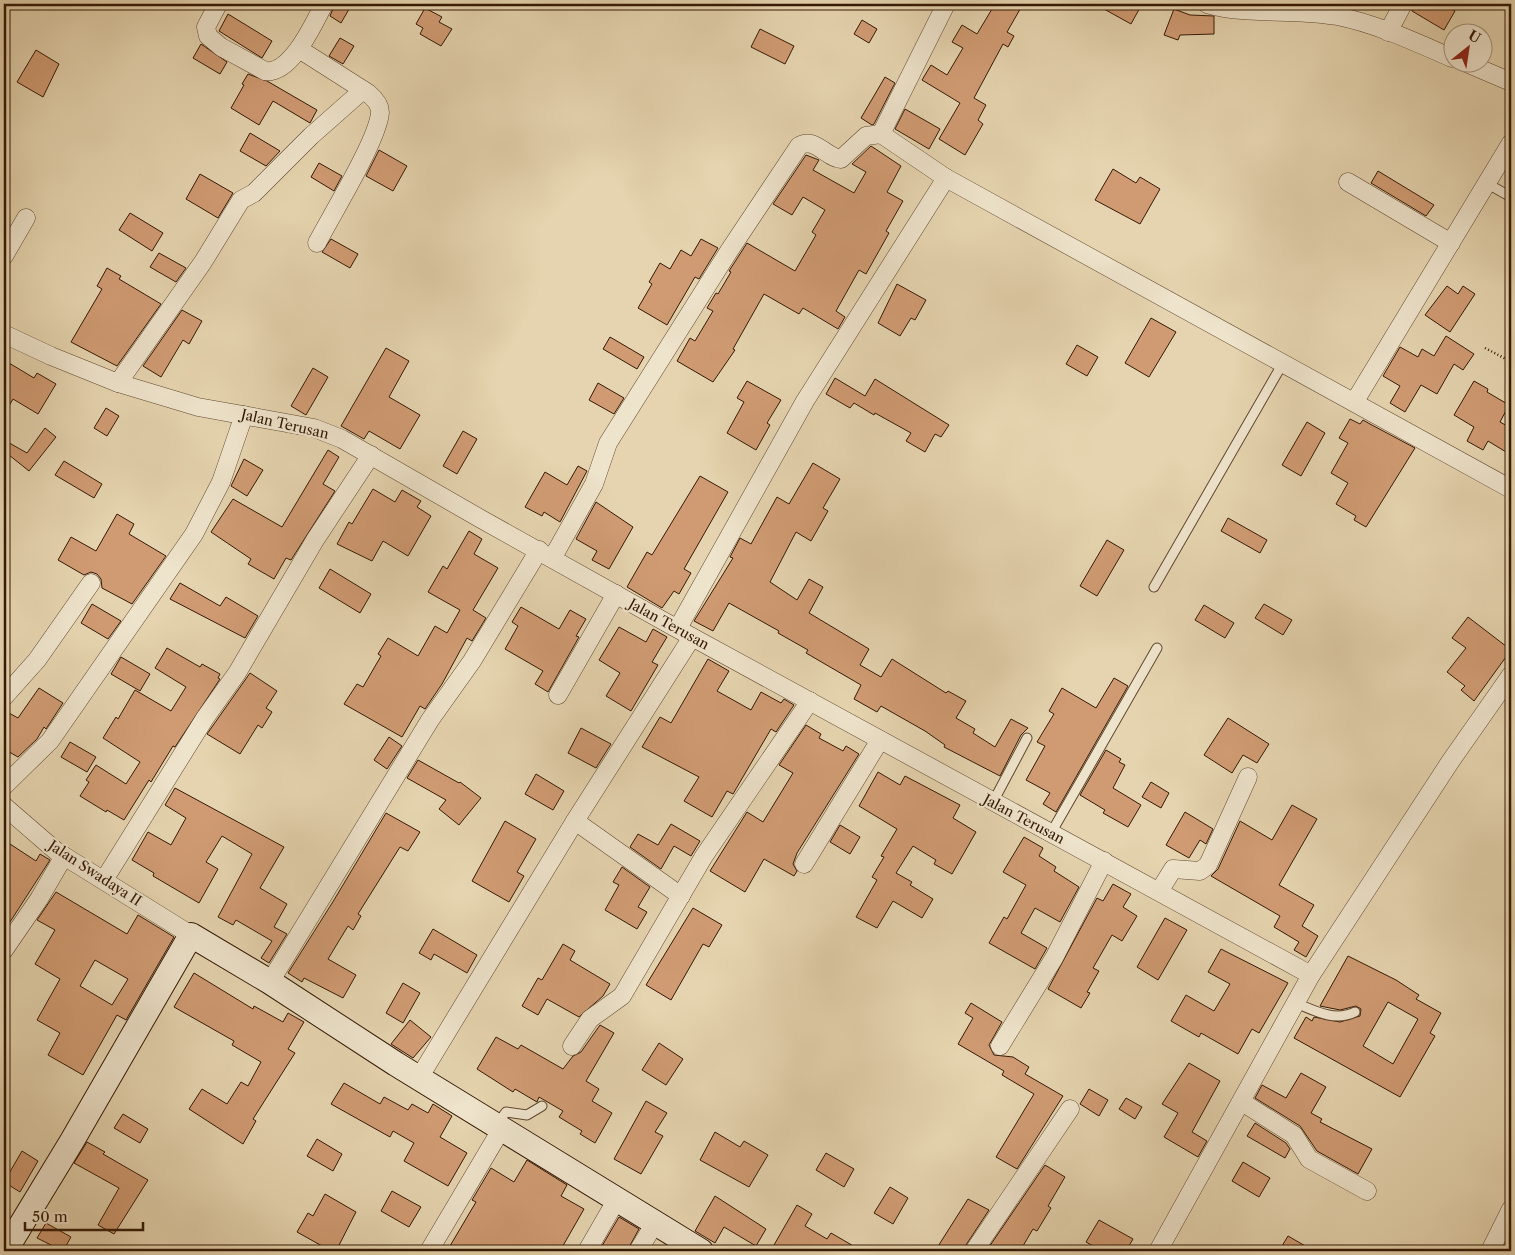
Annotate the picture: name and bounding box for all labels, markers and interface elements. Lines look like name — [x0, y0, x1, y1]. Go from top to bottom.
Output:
north arrow — [1442, 22, 1492, 72]
text: U — [1465, 26, 1484, 48]
street label: Jalan Terusan — [237, 405, 331, 443]
street label: Jalan Terusan — [624, 593, 713, 654]
street label: Jalan Terusan — [978, 789, 1068, 848]
street label: Jalan Swadaya II — [43, 835, 145, 910]
scale bar — [25, 1200, 142, 1232]
text: 50 m — [32, 1207, 68, 1226]

